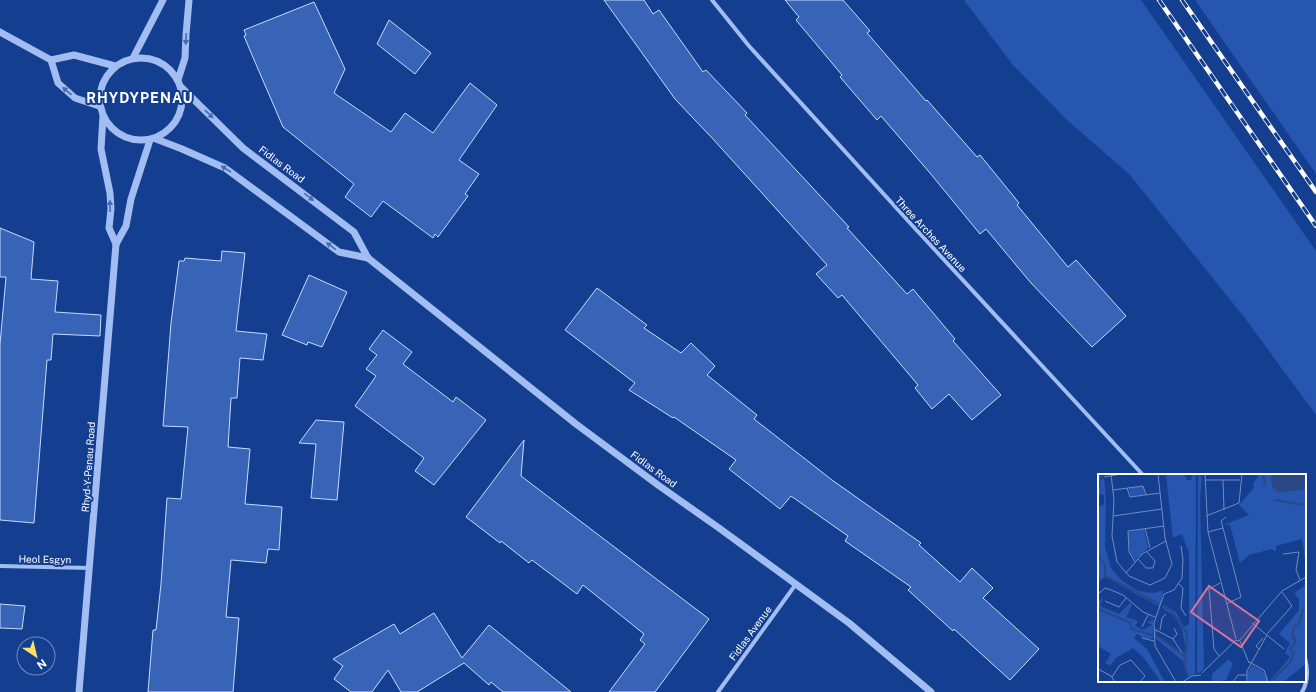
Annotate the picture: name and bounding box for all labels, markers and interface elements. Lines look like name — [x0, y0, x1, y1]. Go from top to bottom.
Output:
one-way arrow — [183, 33, 189, 46]
one-way arrow — [62, 87, 73, 96]
district label: RHYDYPENAU — [86, 90, 194, 106]
one-way arrow — [204, 109, 214, 119]
street label: Fidlas Road — [257, 143, 307, 185]
one-way arrow — [220, 166, 232, 173]
one-way arrow — [303, 193, 314, 202]
street label: Three Arches Avenue — [893, 194, 969, 274]
one-way arrow — [107, 199, 113, 212]
one-way arrow — [326, 242, 337, 250]
street label: Rhyd-Y-Penau Road — [79, 421, 97, 513]
street label: Fidlas Road — [629, 448, 679, 490]
inset map — [1098, 474, 1306, 682]
street label: Heol Esgyn — [18, 553, 72, 565]
street label: Fidlas Avenue — [726, 603, 774, 663]
north arrow — [16, 636, 56, 676]
text: N — [35, 657, 49, 672]

